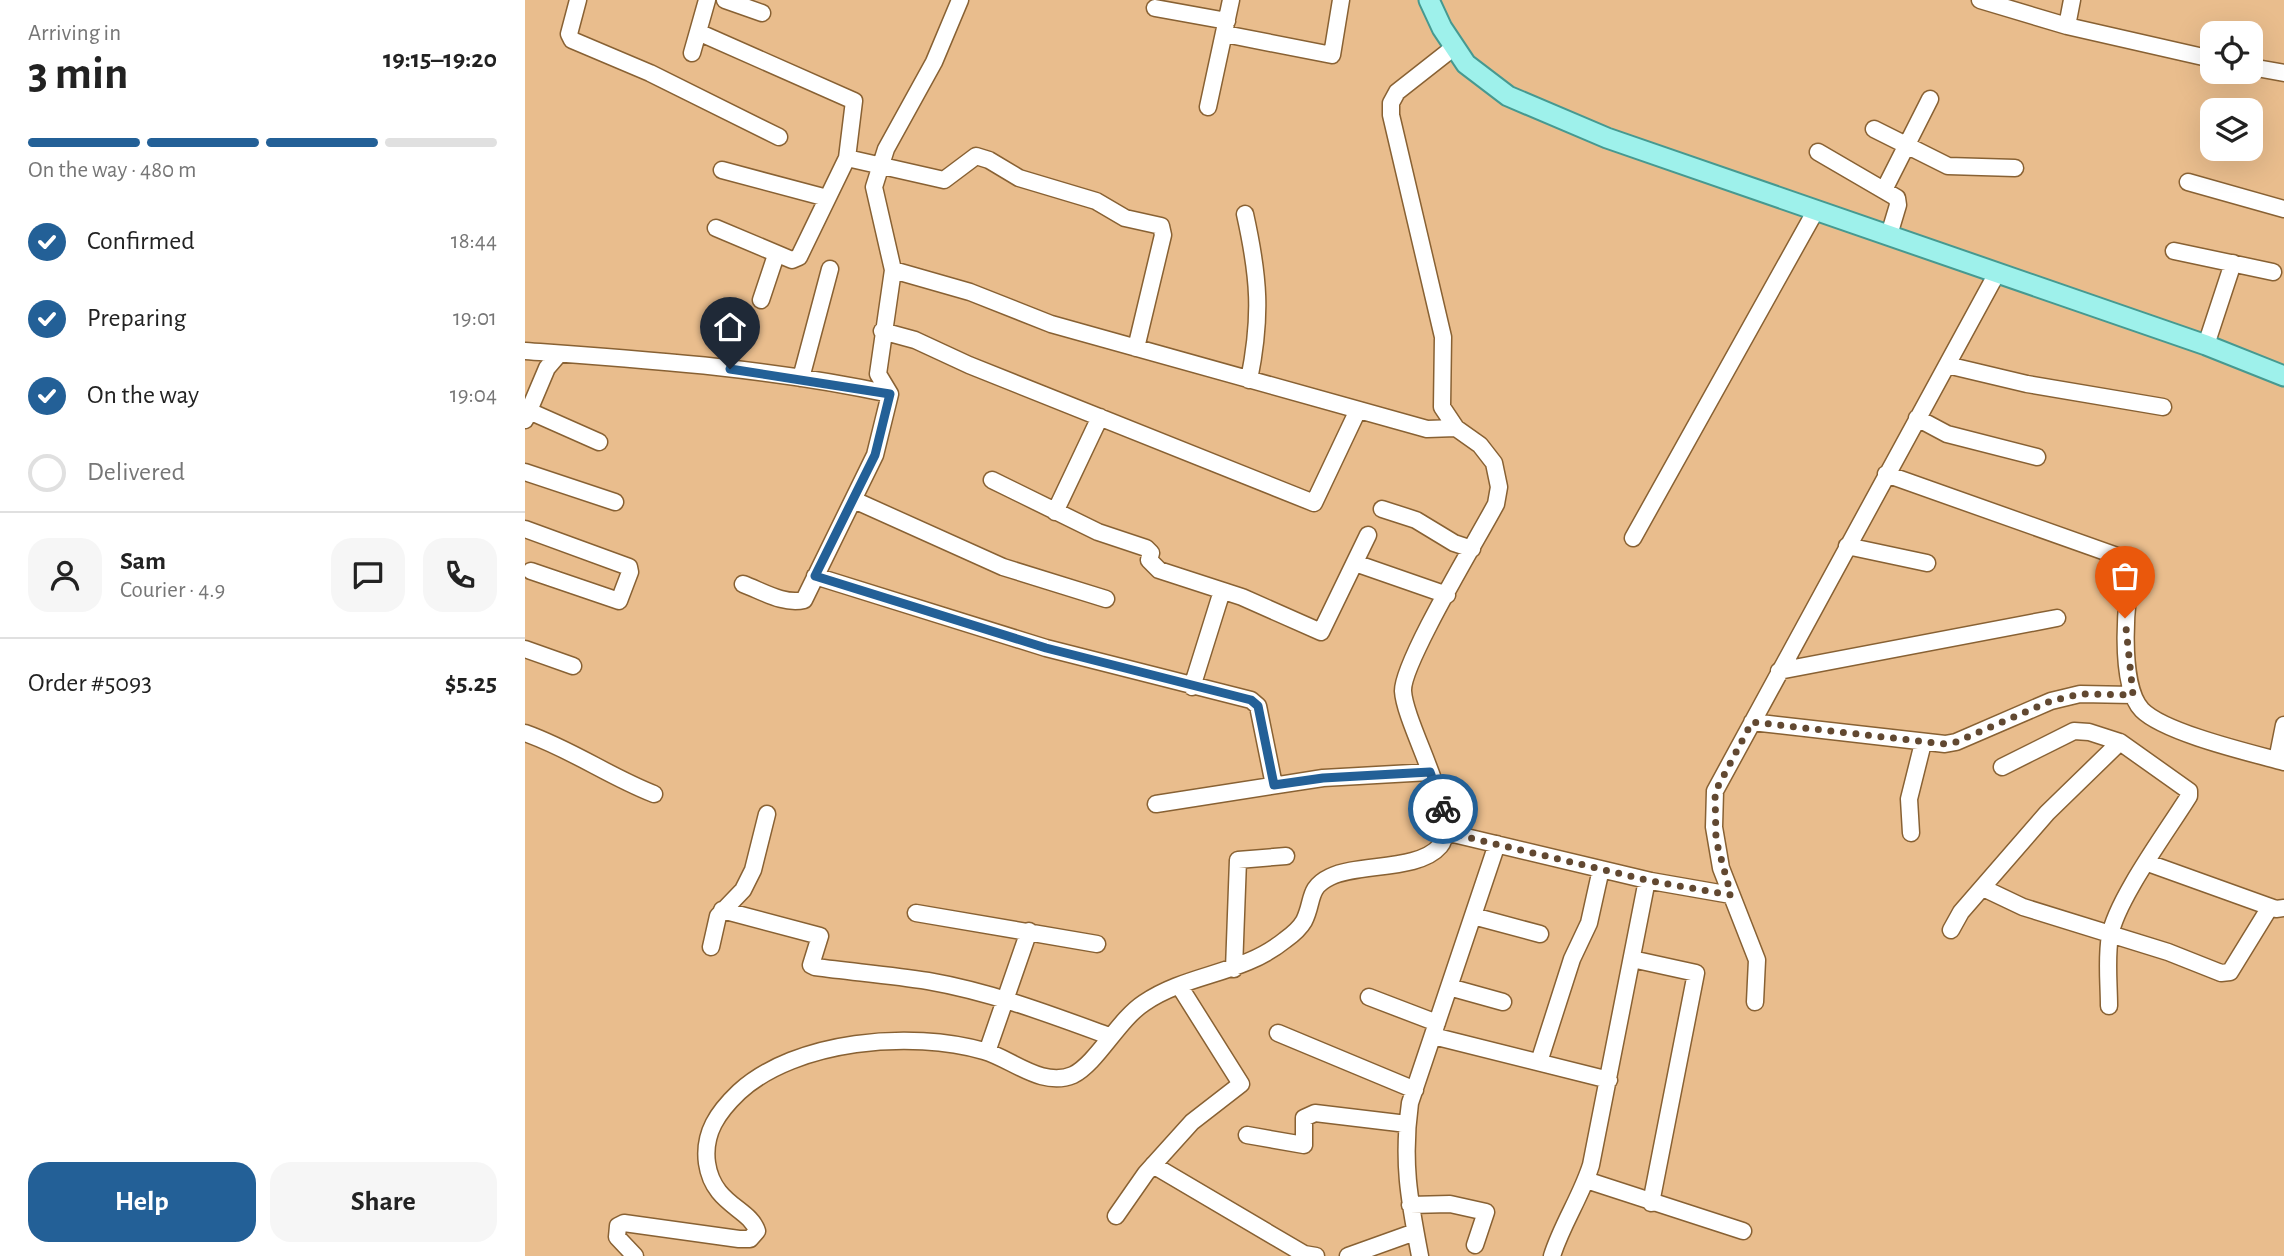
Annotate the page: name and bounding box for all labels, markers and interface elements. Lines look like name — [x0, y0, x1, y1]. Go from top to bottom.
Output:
map controls — [2200, 21, 2263, 161]
button: locate — [2200, 21, 2263, 84]
text: Arriving in — [28, 22, 121, 45]
text: 19:15–19:20 — [383, 46, 497, 72]
text: 3 min — [28, 51, 128, 97]
button: layers — [2200, 98, 2263, 161]
text: On the way · 480 m — [28, 159, 196, 182]
icon: check — [28, 223, 66, 261]
text: Confirmed — [87, 228, 195, 254]
text: 18:44 — [451, 230, 497, 253]
pin — [700, 297, 760, 369]
icon: check — [28, 300, 66, 338]
text: Preparing — [87, 305, 186, 331]
text: 19:01 — [453, 307, 497, 330]
icon: home — [711, 308, 749, 346]
icon: check — [28, 377, 66, 415]
text: On the way — [87, 382, 199, 408]
text: 19:04 — [450, 384, 497, 407]
text: Delivered — [87, 459, 185, 485]
button: person — [28, 538, 102, 612]
button: chat — [331, 538, 405, 612]
button: phone — [423, 538, 497, 612]
pin — [2095, 546, 2155, 618]
text: Sam — [120, 548, 166, 574]
icon: bag — [2106, 557, 2144, 595]
text: Courier · 4.9 — [120, 579, 225, 602]
text: Order #5093 — [28, 670, 152, 696]
text: $5.25 — [445, 670, 497, 696]
courier — [1408, 774, 1478, 844]
icon: bike — [1424, 790, 1462, 828]
button: Help — [28, 1162, 256, 1242]
button: Share — [270, 1162, 497, 1242]

